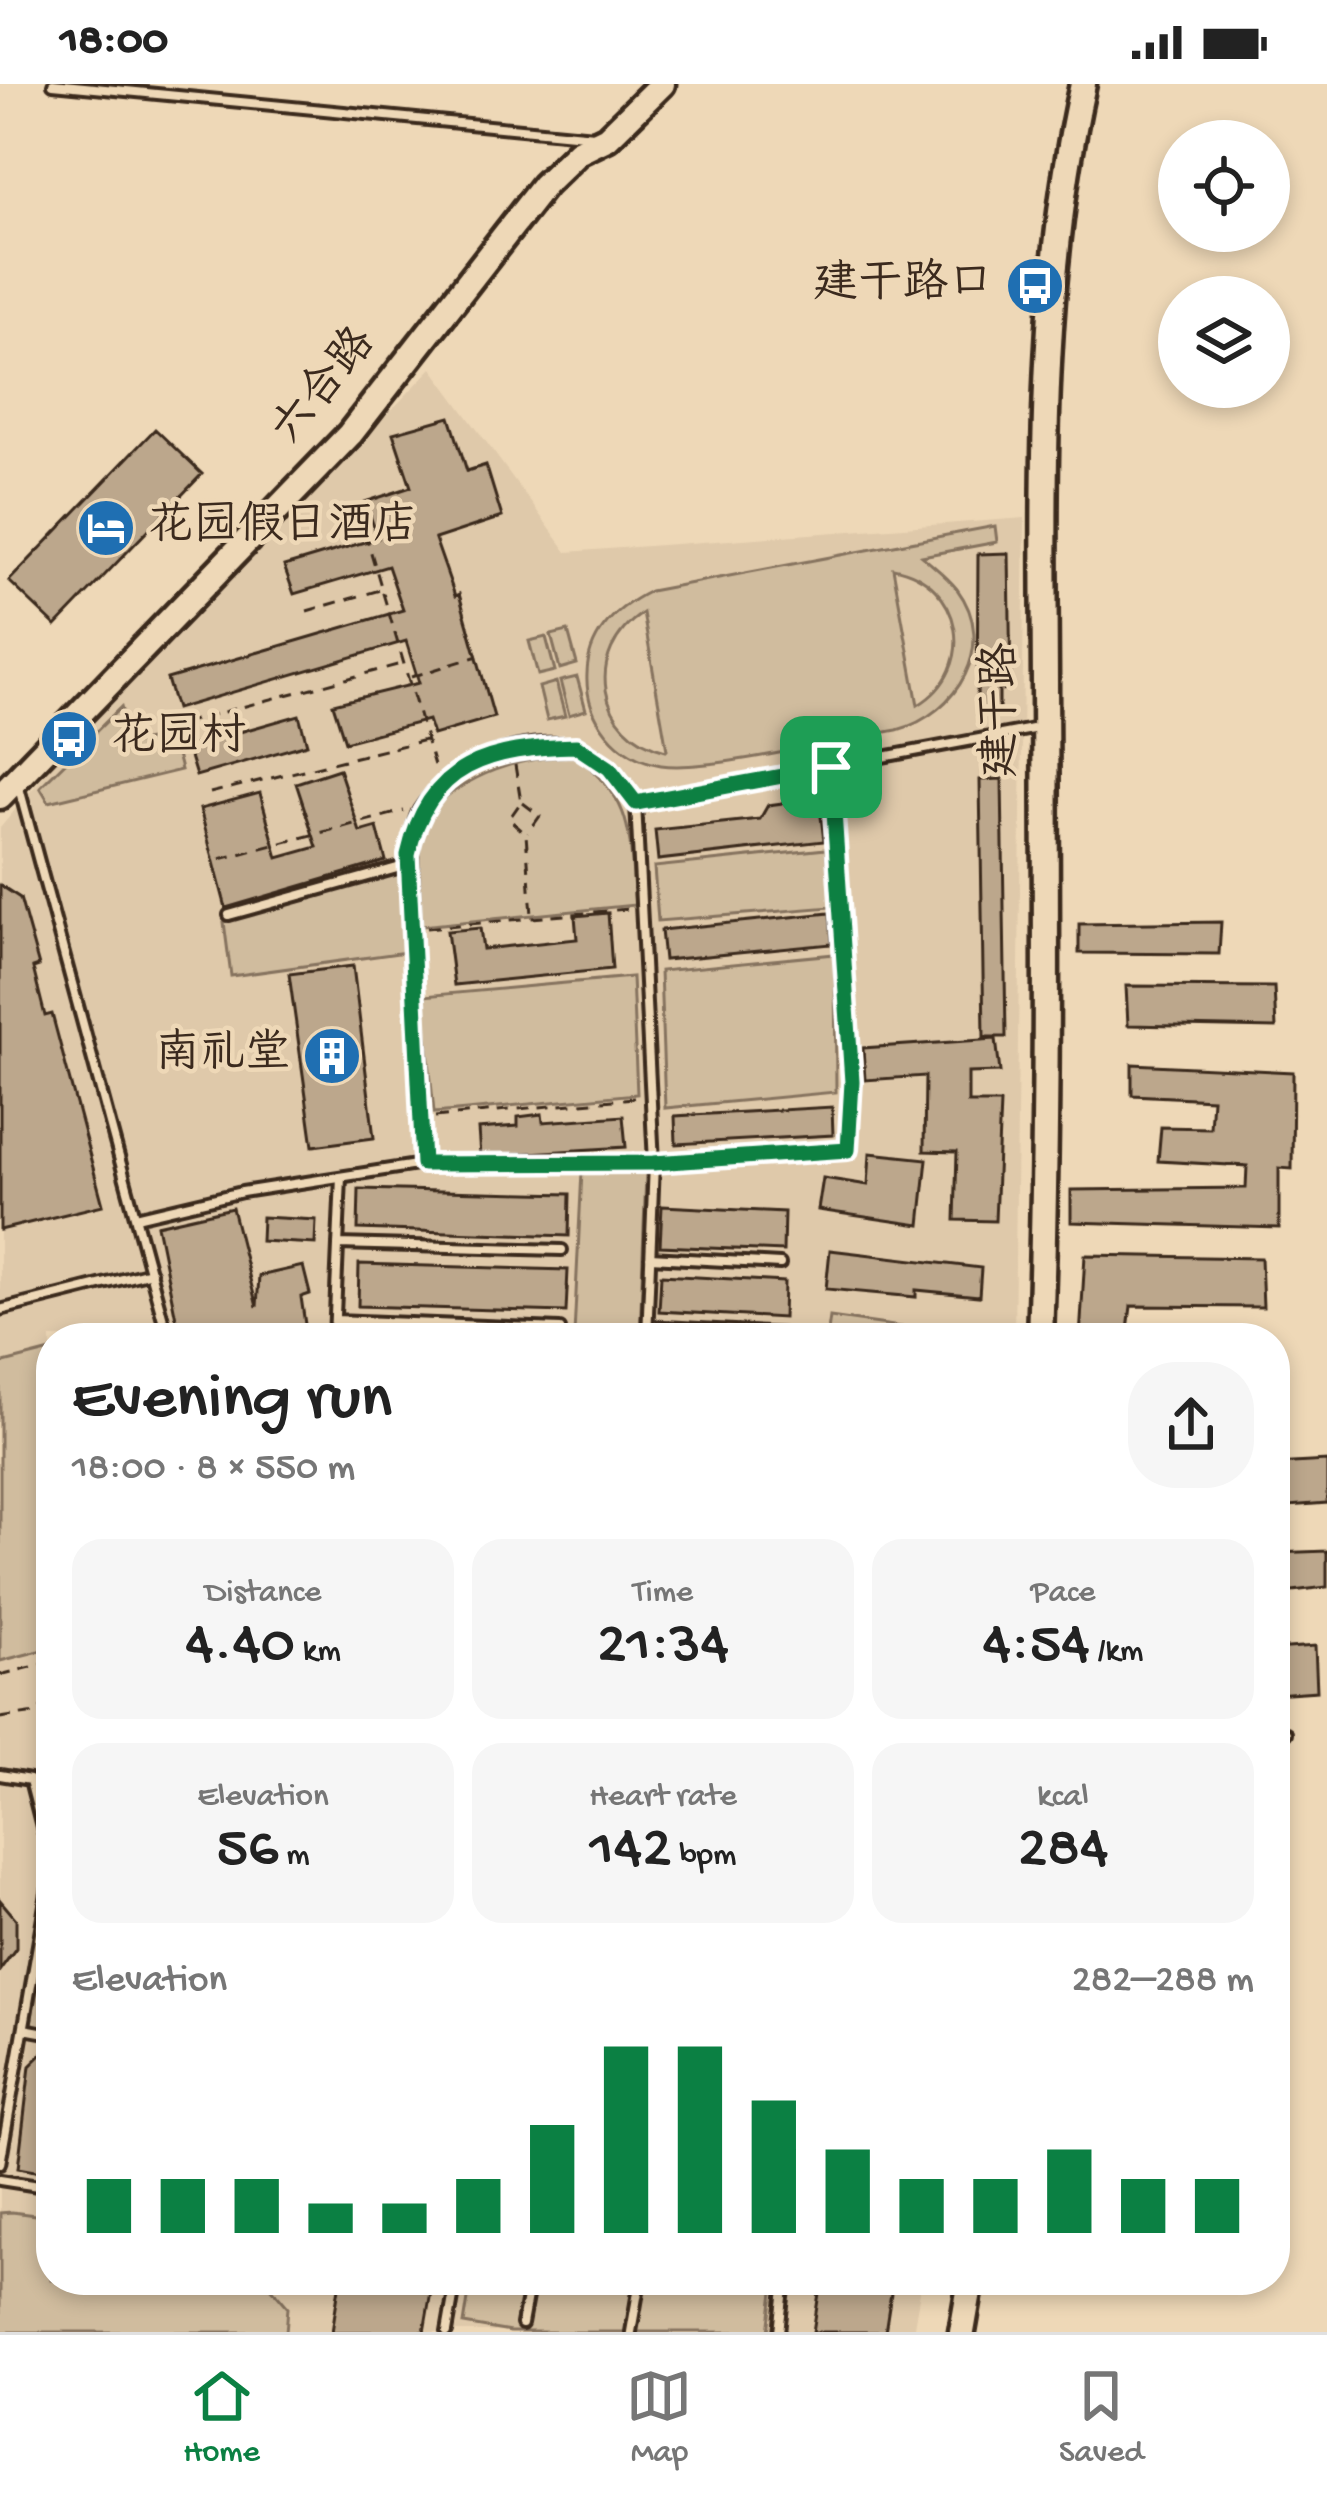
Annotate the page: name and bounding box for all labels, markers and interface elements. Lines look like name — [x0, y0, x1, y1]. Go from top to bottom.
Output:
text: 18:00 — [60, 16, 168, 69]
map controls — [1158, 120, 1290, 408]
button: locate — [1158, 120, 1290, 252]
bus stop icon: 建干路口 — [1004, 255, 1066, 317]
place label: 建干路口 — [813, 257, 993, 313]
button: layers — [1158, 276, 1290, 408]
street label: 六合路 — [261, 317, 389, 457]
hotel icon: 花园假日酒店 — [75, 497, 137, 559]
place label: 花园假日酒店 — [148, 500, 418, 555]
street label: 建干路 — [974, 642, 1030, 778]
bus stop icon: 花园村 — [38, 708, 100, 770]
place label: 花园村 — [111, 712, 246, 766]
pin — [780, 716, 882, 818]
icon: arrive — [798, 734, 864, 800]
building icon: 南礼堂 — [301, 1025, 363, 1087]
place label: 南礼堂 — [155, 1027, 290, 1083]
button: share — [1128, 1362, 1254, 1488]
text: Evening run — [72, 1363, 392, 1441]
text: 18:00 · 8 × 550 m — [72, 1447, 355, 1493]
text: Distance — [205, 1575, 321, 1613]
text: Time — [633, 1575, 693, 1613]
text: Pace — [1031, 1575, 1095, 1613]
text: 4.40 — [185, 1613, 295, 1683]
text: 21:34 — [597, 1613, 729, 1683]
text: 4:54 — [982, 1613, 1090, 1683]
text: km — [295, 1634, 341, 1672]
text: /km — [1090, 1634, 1144, 1672]
text: Elevation — [197, 1779, 329, 1817]
text: Heart rate — [589, 1779, 737, 1817]
text: kcal — [1037, 1779, 1089, 1817]
text: 56 — [216, 1817, 278, 1887]
text: 142 — [590, 1817, 672, 1887]
text: 284 — [1018, 1817, 1108, 1887]
text: m — [278, 1838, 310, 1876]
text: bpm — [672, 1838, 736, 1876]
text: Elevation — [72, 1959, 227, 2005]
text: 282–288 m — [1072, 1959, 1254, 2005]
tab: Home — [183, 2363, 260, 2473]
tab: Map — [626, 2363, 692, 2473]
tab: Saved — [1059, 2363, 1144, 2473]

